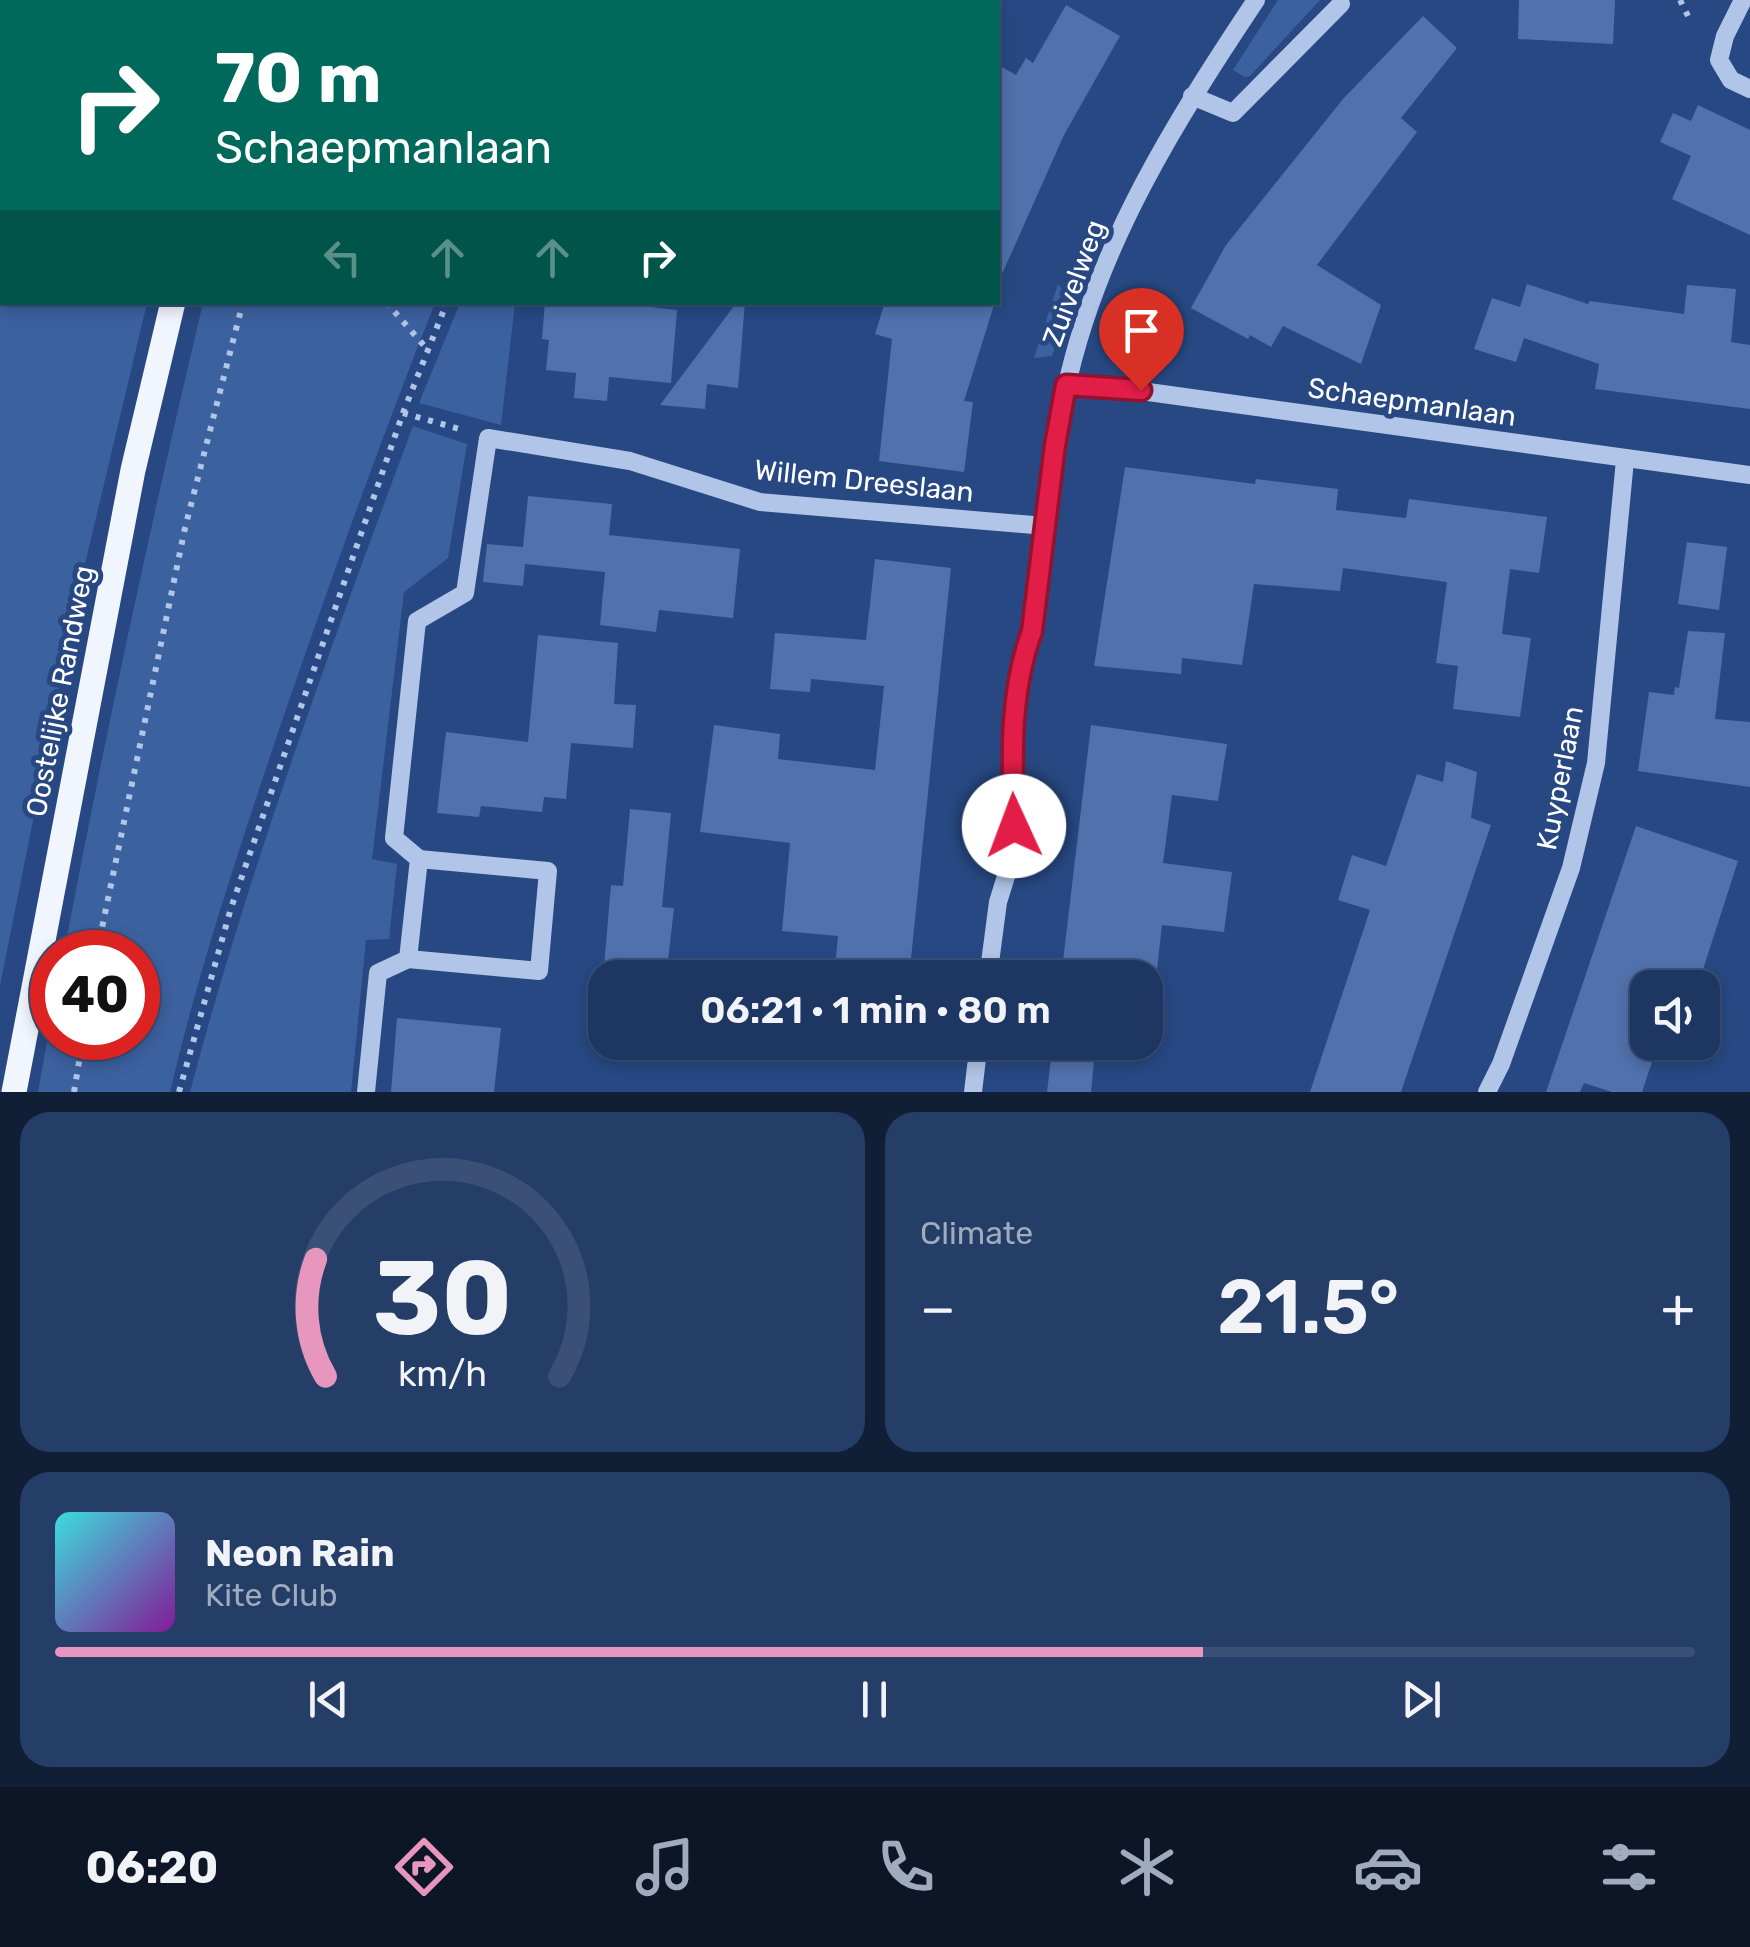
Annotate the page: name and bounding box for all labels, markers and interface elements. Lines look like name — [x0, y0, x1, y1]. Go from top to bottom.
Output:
text: 70 m — [215, 37, 382, 120]
icon: right — [50, 40, 180, 170]
text: Schaepmanlaan — [215, 121, 552, 174]
street label: Zuivelweg — [1036, 215, 1112, 351]
icon: left — [315, 230, 370, 285]
icon: ahead — [420, 230, 475, 285]
icon: ahead — [525, 230, 580, 285]
icon: right — [630, 230, 685, 285]
pin — [1099, 288, 1184, 391]
icon: arrive — [1114, 303, 1169, 358]
street label: Schaepmanlaan — [1306, 371, 1518, 433]
street label: Willem Dreeslaan — [753, 453, 975, 509]
street label: Oostelijke Randweg — [19, 563, 101, 819]
street label: Kuyperlaan — [1530, 703, 1590, 853]
position arrow — [962, 774, 1066, 878]
speed limit sign: 40 — [30, 930, 160, 1060]
map controls — [1630, 970, 1720, 1060]
button: sound — [1630, 970, 1720, 1060]
text: 06:21 · 1 min · 80 m — [700, 987, 1051, 1033]
text: Climate — [920, 1214, 1033, 1252]
text: 30 — [373, 1237, 512, 1360]
text: 21.5° — [1217, 1263, 1399, 1352]
text: − — [920, 1276, 956, 1341]
text: + — [1661, 1276, 1695, 1341]
text: km/h — [398, 1353, 487, 1395]
text: Neon Rain — [205, 1530, 395, 1576]
text: Kite Club — [205, 1576, 338, 1614]
icon: previous — [301, 1672, 356, 1727]
icon: pause — [847, 1672, 902, 1727]
icon: next — [1394, 1672, 1449, 1727]
icon: directions — [389, 1832, 459, 1902]
icon: music — [630, 1832, 700, 1902]
icon: phone — [871, 1832, 941, 1902]
icon: climate — [1112, 1832, 1182, 1902]
icon: car — [1353, 1832, 1423, 1902]
icon: filters — [1594, 1832, 1664, 1902]
text: 06:20 — [86, 1841, 218, 1894]

